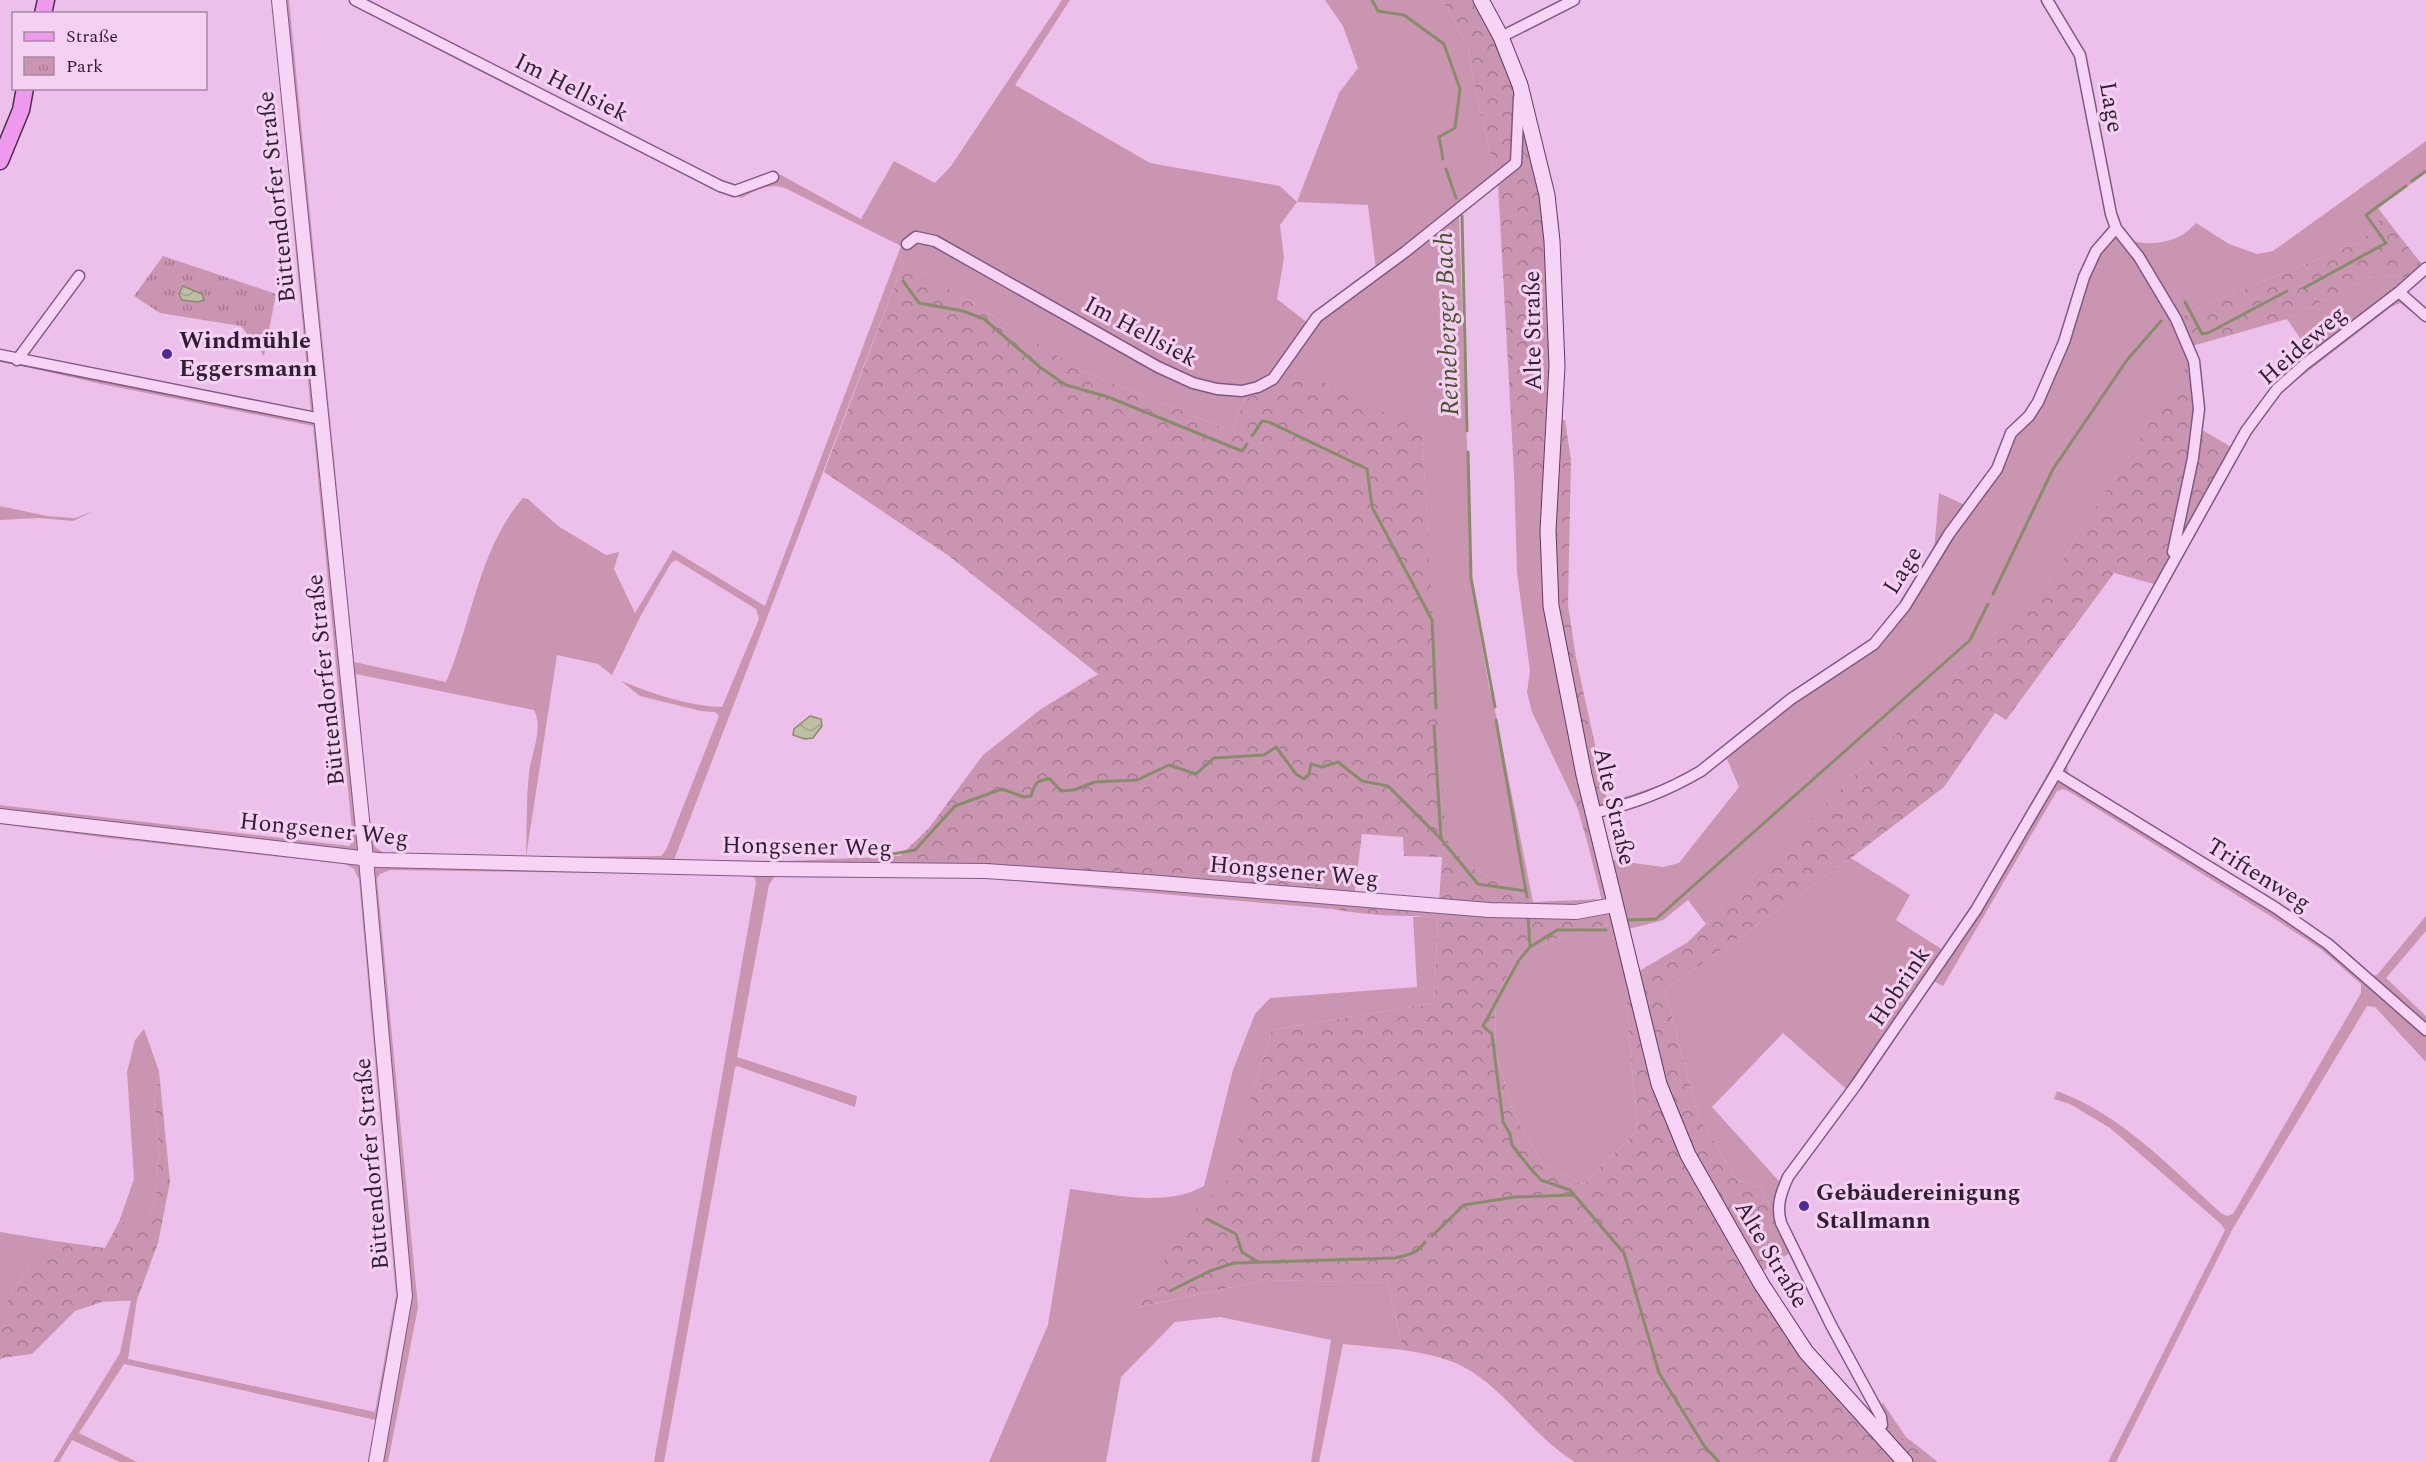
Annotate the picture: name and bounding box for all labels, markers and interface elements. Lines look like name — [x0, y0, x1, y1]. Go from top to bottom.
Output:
legend — [12, 12, 207, 90]
text: Straße — [66, 23, 118, 50]
street label: Im Hellsiek — [508, 44, 635, 132]
text: Park — [66, 53, 103, 80]
street label: Lage — [2089, 79, 2133, 136]
street label: Büttendorfer Straße — [248, 89, 306, 305]
water label: Reineberger Bach — [1424, 231, 1470, 417]
street label: Alte Straße — [1514, 271, 1552, 391]
street label: Im Hellsiek — [1077, 287, 1204, 377]
street label: Heideweg — [2251, 297, 2355, 394]
place label: Windmühle Eggersmann — [179, 323, 317, 387]
marker: Windmühle Eggersmann — [160, 347, 174, 361]
street label: Lage — [1874, 539, 1932, 602]
street label: Büttendorfer Straße — [297, 572, 355, 788]
street label: Alte Straße — [1583, 744, 1645, 869]
street label: Hongsener Weg — [237, 803, 410, 857]
street label: Hongsener Weg — [722, 828, 892, 866]
street label: Triftenweg — [2199, 828, 2318, 921]
street label: Hongsener Weg — [1208, 847, 1380, 897]
street label: Hobrink — [1860, 939, 1940, 1034]
street label: Büttendorfer Straße — [345, 1056, 399, 1271]
place label: Gebäudereinigung Stallmann — [1816, 1175, 2020, 1239]
street label: Alte Straße — [1725, 1194, 1818, 1315]
marker: Gebäudereinigung Stallmann — [1797, 1199, 1811, 1213]

